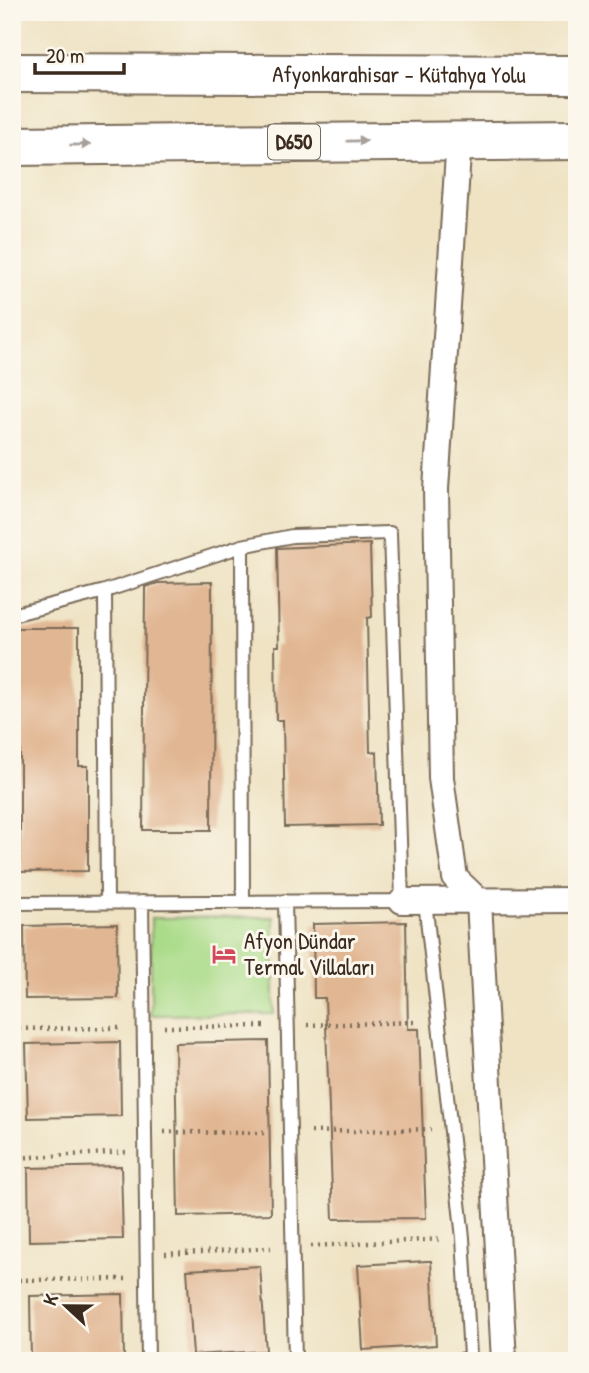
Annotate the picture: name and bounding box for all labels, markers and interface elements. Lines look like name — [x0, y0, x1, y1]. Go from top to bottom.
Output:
scale bar — [35, 32, 124, 76]
text: 20 m — [46, 41, 84, 70]
street label: Afyonkarahisar - Kütahya Yolu — [272, 58, 526, 90]
road number: D650 — [268, 124, 320, 160]
one-way arrow — [346, 135, 368, 147]
one-way arrow — [70, 139, 92, 151]
place label: Afyon Dündar Termal Villaları — [244, 925, 375, 982]
hotel icon: Afyon Dündar Termal Villaları — [210, 940, 238, 968]
north arrow — [32, 1272, 102, 1342]
text: K — [36, 1290, 64, 1309]

